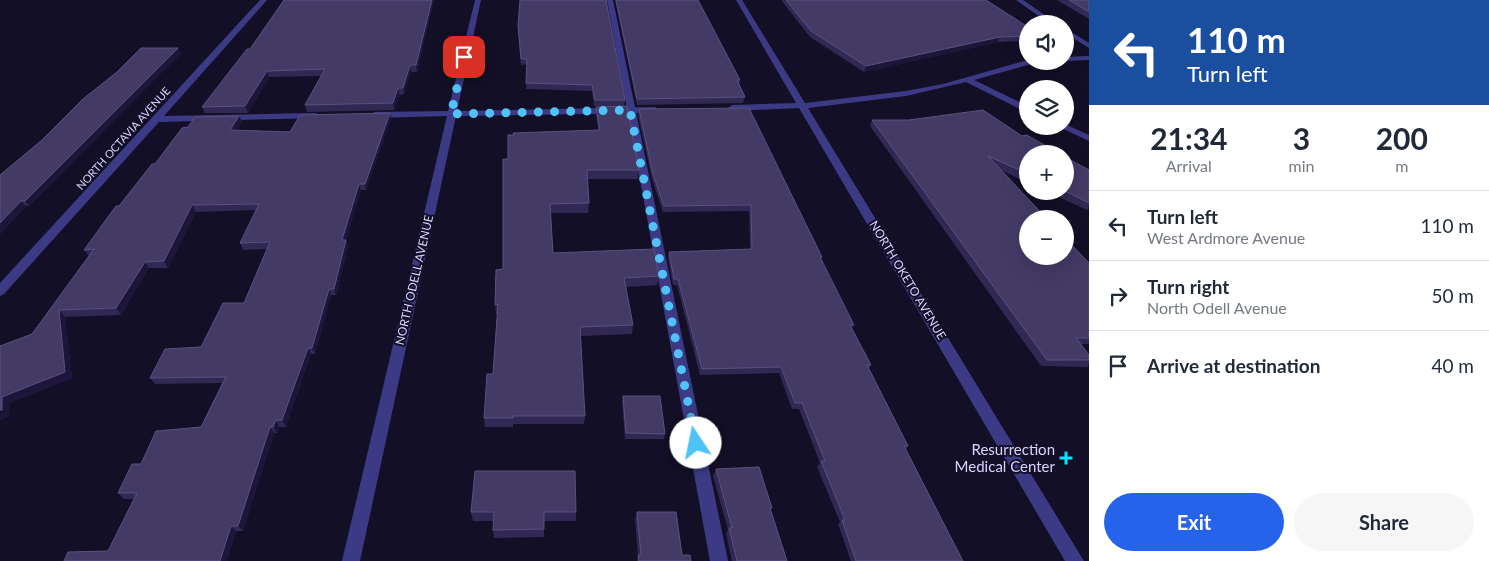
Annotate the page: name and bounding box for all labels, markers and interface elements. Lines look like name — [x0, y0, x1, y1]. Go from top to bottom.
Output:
map controls — [1019, 15, 1074, 265]
button: sound — [1019, 15, 1074, 70]
text: 110 m — [1187, 18, 1286, 60]
icon: left — [1104, 20, 1169, 85]
pin — [443, 36, 485, 78]
icon: arrive — [450, 43, 478, 71]
text: Turn left — [1187, 60, 1268, 87]
button: layers — [1019, 80, 1074, 135]
street label: NORTH OCTAVIA AVENUE — [73, 84, 173, 192]
text: 21:34 — [1150, 120, 1227, 156]
text: 3 — [1293, 120, 1310, 156]
text: 200 — [1376, 120, 1428, 156]
button: + — [1019, 145, 1074, 200]
text: Arrival — [1166, 156, 1212, 175]
text: min — [1289, 156, 1315, 175]
text: m — [1395, 156, 1408, 175]
text: Turn left — [1147, 205, 1218, 228]
button: − — [1019, 210, 1074, 265]
icon: left — [1104, 212, 1132, 240]
street label: NORTH ODELL AVENUE — [392, 213, 436, 347]
text: 110 m — [1420, 214, 1474, 237]
street label: NORTH OKETO AVENUE — [866, 218, 950, 342]
text: West Ardmore Avenue — [1147, 228, 1305, 247]
text: Turn right — [1147, 275, 1229, 298]
icon: right — [1104, 282, 1132, 310]
text: 50 m — [1431, 284, 1474, 307]
text: North Odell Avenue — [1147, 298, 1287, 317]
icon: arrive — [1104, 352, 1132, 380]
text: Arrive at destination — [1147, 354, 1320, 377]
text: 40 m — [1431, 354, 1474, 377]
position arrow — [669, 416, 721, 468]
place label: Resurrection Medical Center — [955, 440, 1056, 475]
marker: Resurrection Medical Center — [1059, 451, 1073, 465]
button: Exit — [1104, 493, 1284, 551]
button: Share — [1294, 493, 1474, 551]

